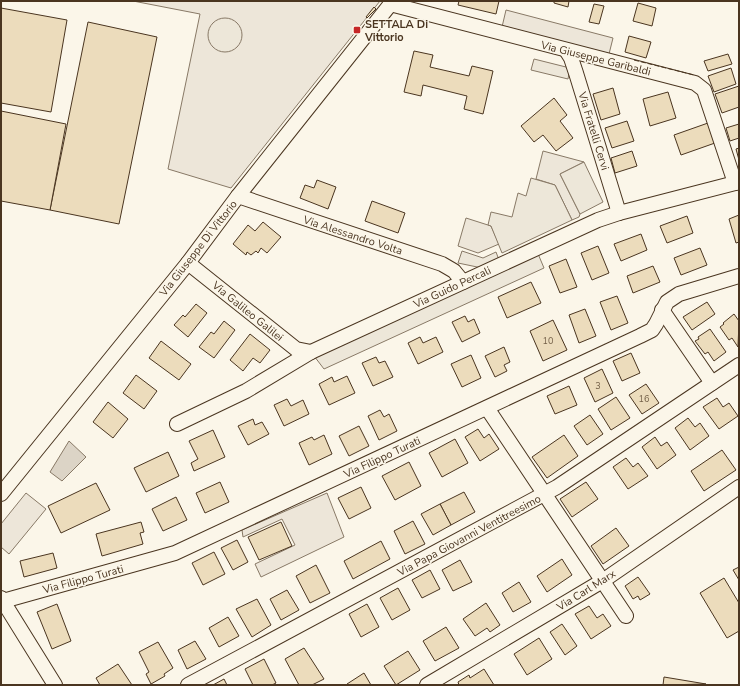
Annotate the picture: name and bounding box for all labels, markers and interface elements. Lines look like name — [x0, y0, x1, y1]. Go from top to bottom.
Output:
place label: SETTALA Di Vittorio — [364, 17, 428, 45]
marker: SETTALA Di Vittorio — [352, 25, 362, 35]
street label: Via Giuseppe Garibaldi — [538, 37, 652, 79]
street label: Via Fratelli Cervi — [574, 89, 613, 172]
street label: Via Giuseppe Di Vittorio — [156, 197, 241, 300]
street label: Via Alessandro Volta — [300, 212, 405, 259]
street label: Via Guido Percali — [410, 263, 493, 312]
street label: Via Galileo Galilei — [208, 277, 286, 345]
house number: 10 — [543, 335, 553, 347]
house number: 3 — [595, 380, 601, 392]
house number: 16 — [639, 393, 649, 405]
street label: Via Filippo Turati — [340, 433, 423, 482]
street label: Via Papa Giovanni Ventitreesimo — [394, 491, 544, 580]
street label: Via Filippo Turati — [40, 561, 125, 598]
street label: Via Carl Marx — [553, 566, 619, 615]

